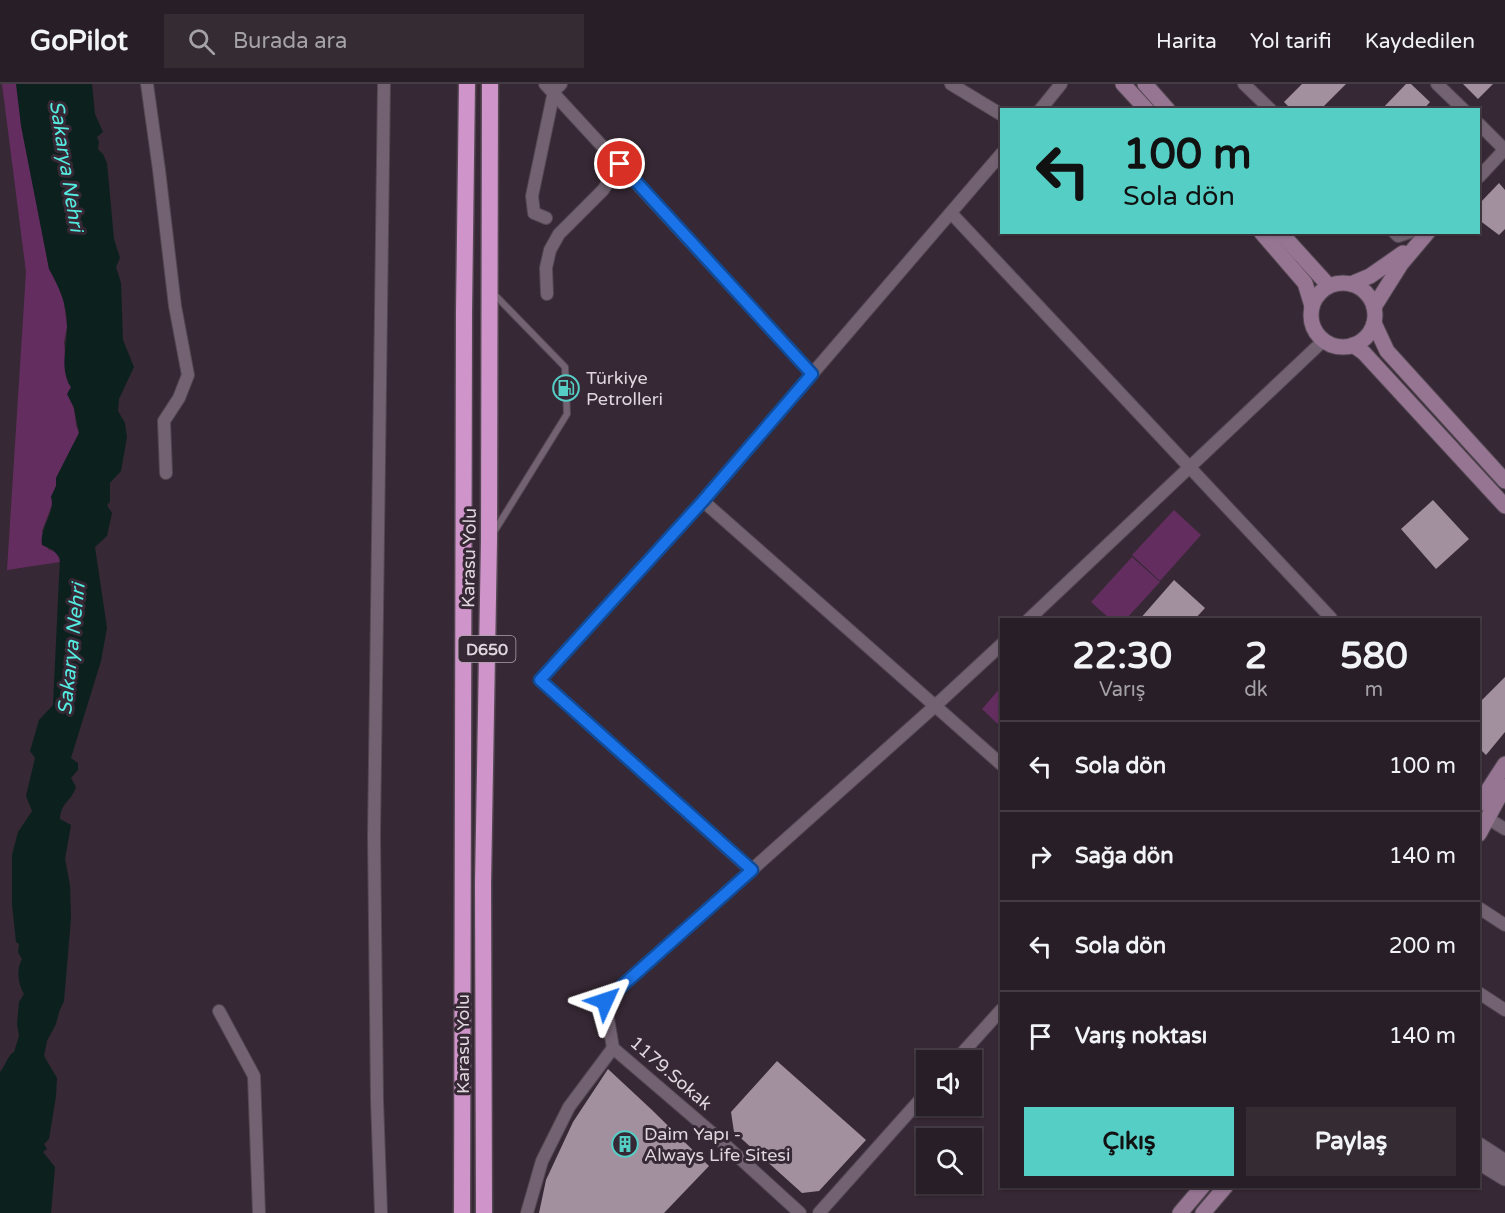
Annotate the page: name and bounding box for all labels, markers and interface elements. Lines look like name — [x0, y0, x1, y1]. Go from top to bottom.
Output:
search box — [164, 14, 584, 68]
text: GoPilot — [30, 24, 128, 58]
icon: search — [185, 25, 218, 58]
text: Burada ara — [233, 28, 347, 54]
text: Harita — [1156, 29, 1217, 54]
text: Yol tarifi — [1250, 29, 1332, 54]
text: Kaydedilen — [1365, 29, 1475, 54]
water label: Sakarya Nehri — [44, 99, 89, 235]
text: 100 m — [1123, 129, 1252, 180]
icon: left — [1024, 132, 1102, 210]
pin — [594, 138, 645, 189]
icon: arrive — [603, 147, 636, 180]
text: Sola dön — [1123, 180, 1235, 213]
place label: Türkiye Petrolleri — [586, 367, 663, 410]
fuel station icon: Türkiye Petrolleri — [551, 373, 581, 403]
street label: Karasu Yolu — [457, 508, 481, 608]
water label: Sakarya Nehri — [53, 580, 91, 716]
text: 22:30 — [1072, 635, 1172, 678]
text: 2 — [1245, 635, 1267, 678]
text: 580 — [1340, 635, 1408, 678]
road number: D650 — [458, 636, 516, 662]
text: Varış — [1099, 678, 1145, 702]
text: dk — [1244, 678, 1268, 702]
text: m — [1365, 678, 1383, 702]
icon: left — [1024, 750, 1057, 783]
text: Sola dön — [1075, 753, 1166, 779]
text: 100 m — [1389, 753, 1456, 779]
icon: right — [1024, 840, 1057, 873]
text: Sağa dön — [1075, 843, 1174, 869]
text: 140 m — [1389, 843, 1456, 869]
icon: left — [1024, 930, 1057, 963]
text: Sola dön — [1075, 933, 1166, 959]
text: 200 m — [1389, 933, 1456, 959]
position arrow — [573, 969, 637, 1033]
street label: Karasu Yolu — [452, 994, 474, 1094]
icon: arrive — [1024, 1020, 1057, 1053]
text: Varış noktası — [1075, 1023, 1207, 1049]
text: 140 m — [1389, 1023, 1456, 1049]
street label: 1179.Sokak — [625, 1031, 717, 1115]
map controls — [916, 1050, 982, 1194]
button: sound — [916, 1050, 982, 1116]
button: Çıkış — [1024, 1107, 1234, 1176]
button: Paylaş — [1246, 1107, 1456, 1176]
place label: Daim Yapı - Always Life Sitesi — [644, 1123, 790, 1166]
button: search — [916, 1128, 982, 1194]
building icon: Daim Yapı - Always Life Sitesi — [610, 1129, 640, 1159]

